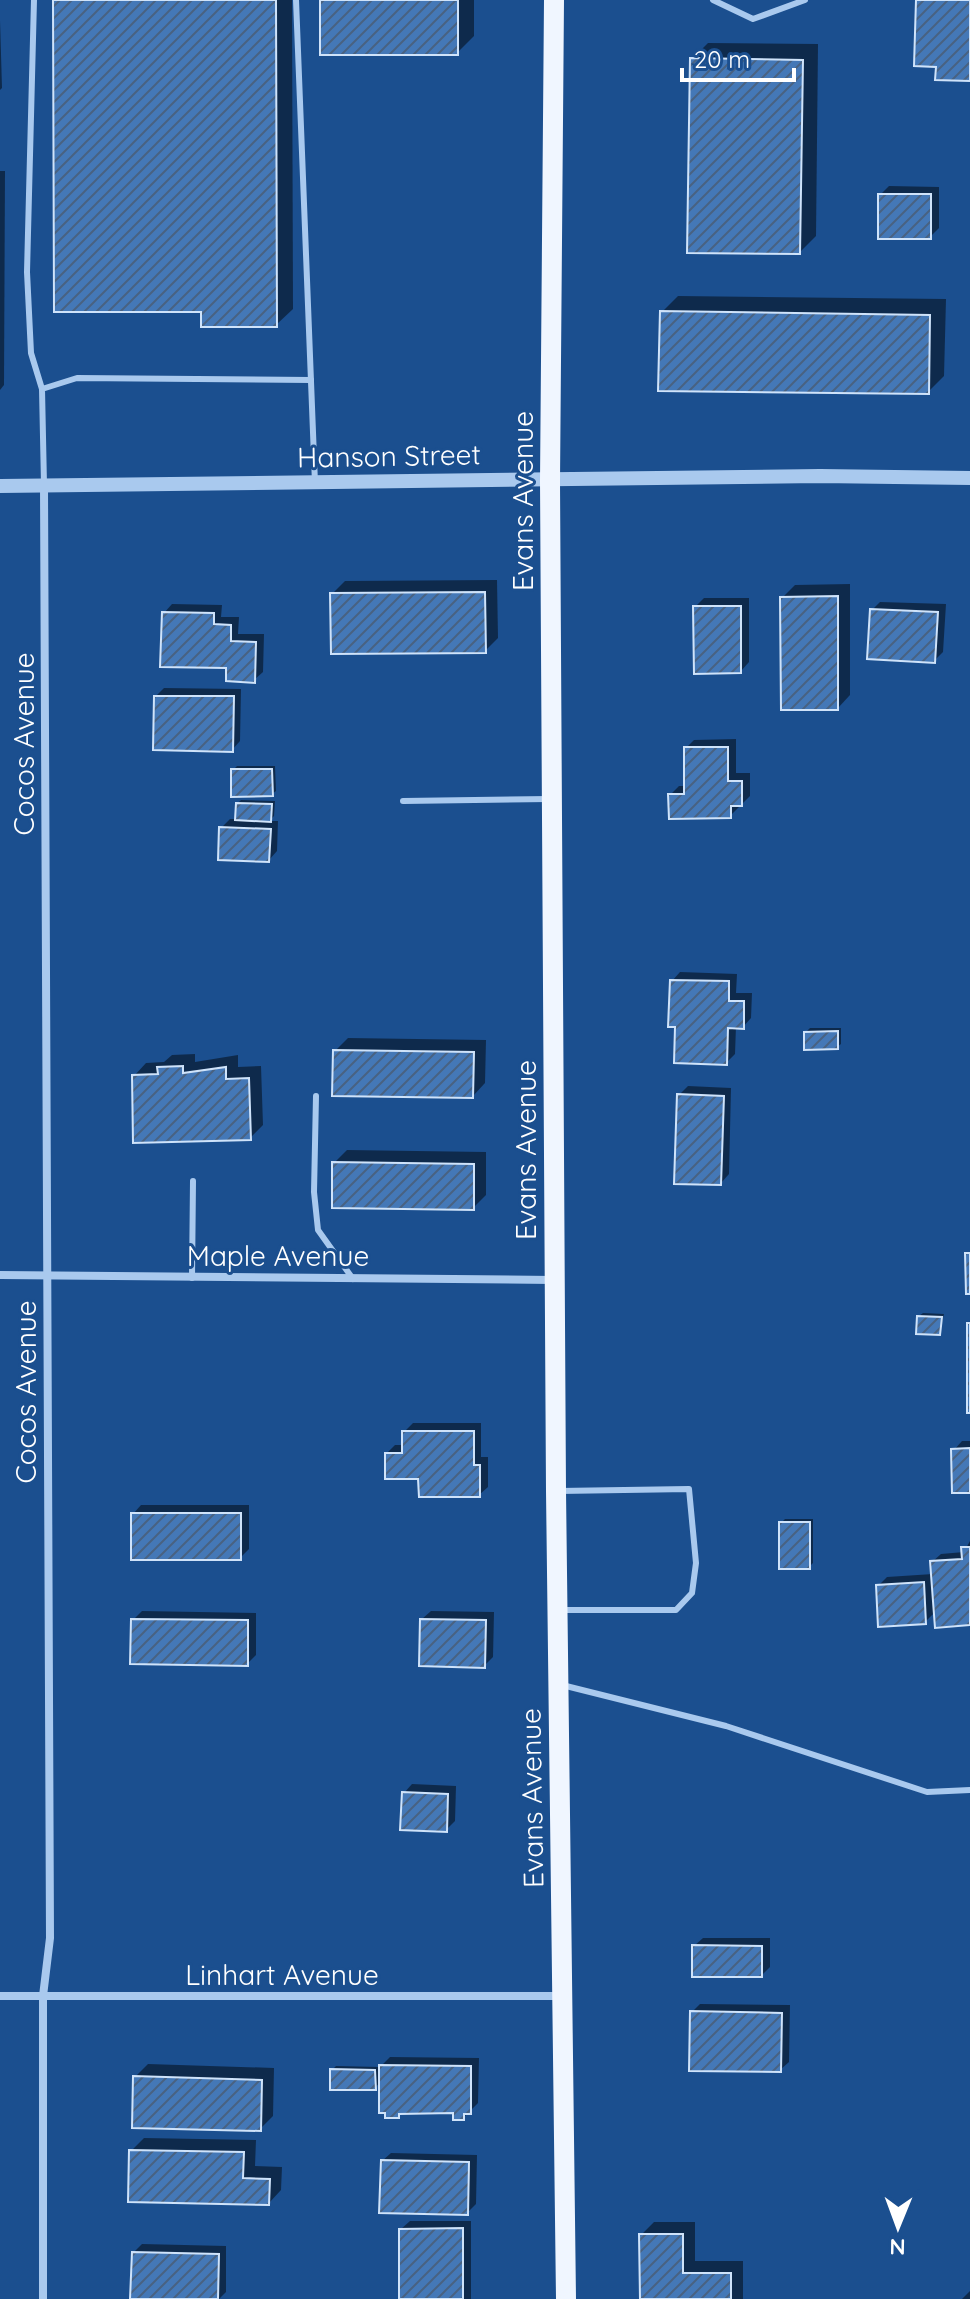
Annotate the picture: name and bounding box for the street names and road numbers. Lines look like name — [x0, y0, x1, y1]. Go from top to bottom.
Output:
street label: Evans Avenue — [505, 411, 540, 591]
street label: Hanson Street — [297, 436, 481, 475]
street label: Cocos Avenue — [6, 652, 41, 836]
street label: Evans Avenue — [508, 1060, 543, 1240]
street label: Maple Avenue — [187, 1238, 369, 1273]
street label: Cocos Avenue — [8, 1300, 43, 1484]
street label: Evans Avenue — [512, 1708, 551, 1888]
street label: Linhart Avenue — [185, 1957, 379, 1992]

